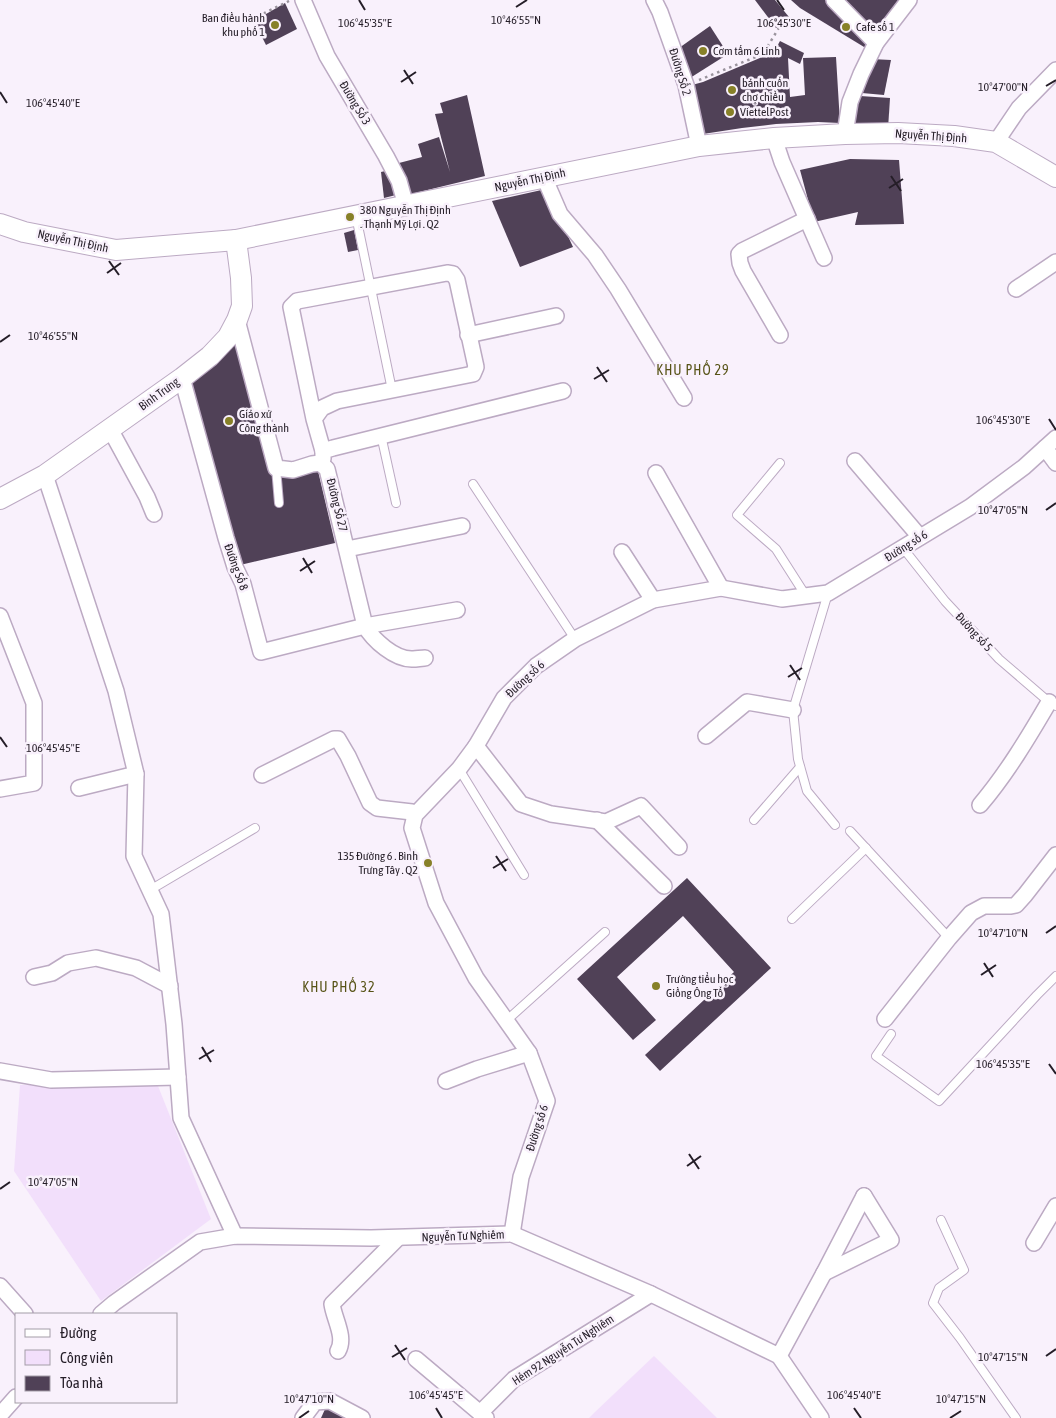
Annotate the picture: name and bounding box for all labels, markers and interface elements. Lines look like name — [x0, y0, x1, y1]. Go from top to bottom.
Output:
place label: Ban điều hành khu phố 1 — [202, 11, 265, 39]
text: 10°46'55"N — [491, 13, 541, 27]
text: 106°45'35"E — [338, 16, 392, 30]
text: 106°45'30"E — [757, 16, 811, 30]
marker: Ban điều hành khu phố 1 — [269, 19, 281, 31]
place label: Cafe số 1 — [856, 20, 895, 34]
marker: Cafe số 1 — [840, 21, 852, 33]
place label: Cơm tấm 6 Linh — [713, 44, 780, 58]
marker: Cơm tấm 6 Linh — [697, 45, 709, 57]
street label: Đường Số 2 — [666, 47, 694, 97]
place label: bánh cuốn chợ chiều — [742, 76, 788, 104]
street label: Đường Số 3 — [336, 79, 374, 127]
text: 10°47'00"N — [978, 80, 1028, 94]
marker: bánh cuốn chợ chiều — [726, 84, 738, 96]
text: 106°45'40"E — [26, 96, 80, 110]
place label: ViettelPost — [740, 105, 789, 119]
marker: ViettelPost — [724, 106, 736, 118]
street label: Nguyễn Thị Định — [895, 127, 967, 145]
street label: Nguyễn Thị Định — [493, 166, 567, 194]
place label: 380 Nguyễn Thị Định . Thạnh Mỹ Lợi . Q2 — [360, 203, 451, 231]
marker: 380 Nguyễn Thị Định . Thạnh Mỹ Lợi . Q2 — [344, 211, 356, 223]
street label: Nguyễn Thị Định — [36, 227, 110, 255]
text: 10°46'55"N — [28, 329, 78, 343]
district label: KHU PHỐ 29 — [656, 360, 730, 378]
street label: Bình Trưng — [136, 374, 183, 413]
place label: Giáo xứ Công thành — [239, 407, 289, 435]
text: 106°45'30"E — [976, 413, 1030, 427]
marker: Giáo xứ Công thành — [223, 415, 235, 427]
street label: Đường Số 27 — [324, 477, 350, 533]
text: 10°47'05"N — [978, 503, 1028, 517]
street label: Đường số 6 — [882, 527, 930, 565]
street label: Đường Số 8 — [221, 542, 251, 593]
street label: Đường số 5 — [953, 610, 995, 654]
street label: Đường số 6 — [503, 657, 548, 700]
text: 106°45'45"E — [26, 741, 80, 755]
place label: 135 Đường 6 . Bình Trưng Tây . Q2 — [338, 849, 418, 877]
marker: 135 Đường 6 . Bình Trưng Tây . Q2 — [422, 857, 434, 869]
text: 10°47'10"N — [978, 926, 1028, 940]
place label: Trường tiểu học Giồng Ông Tố — [666, 972, 734, 1000]
district label: KHU PHỐ 32 — [302, 977, 376, 995]
marker: Trường tiểu học Giồng Ông Tố — [650, 980, 662, 992]
text: 106°45'35"E — [976, 1057, 1030, 1071]
street label: Đường số 6 — [523, 1103, 551, 1153]
text: 10°47'05"N — [28, 1175, 78, 1189]
street label: Nguyễn Tư Nghiêm — [421, 1228, 505, 1244]
street label: Hẻm 92 Nguyễn Tư Nghiêm — [510, 1312, 616, 1388]
legend — [15, 1313, 178, 1403]
text: Đường — [60, 1324, 97, 1341]
text: Công viên — [60, 1349, 113, 1366]
text: 10°47'15"N — [978, 1350, 1028, 1364]
text: Tòa nhà — [60, 1374, 103, 1391]
text: 106°45'45"E — [409, 1388, 463, 1402]
text: 106°45'40"E — [827, 1388, 881, 1402]
text: 10°47'10"N — [284, 1392, 334, 1406]
text: 10°47'15"N — [936, 1392, 986, 1406]

